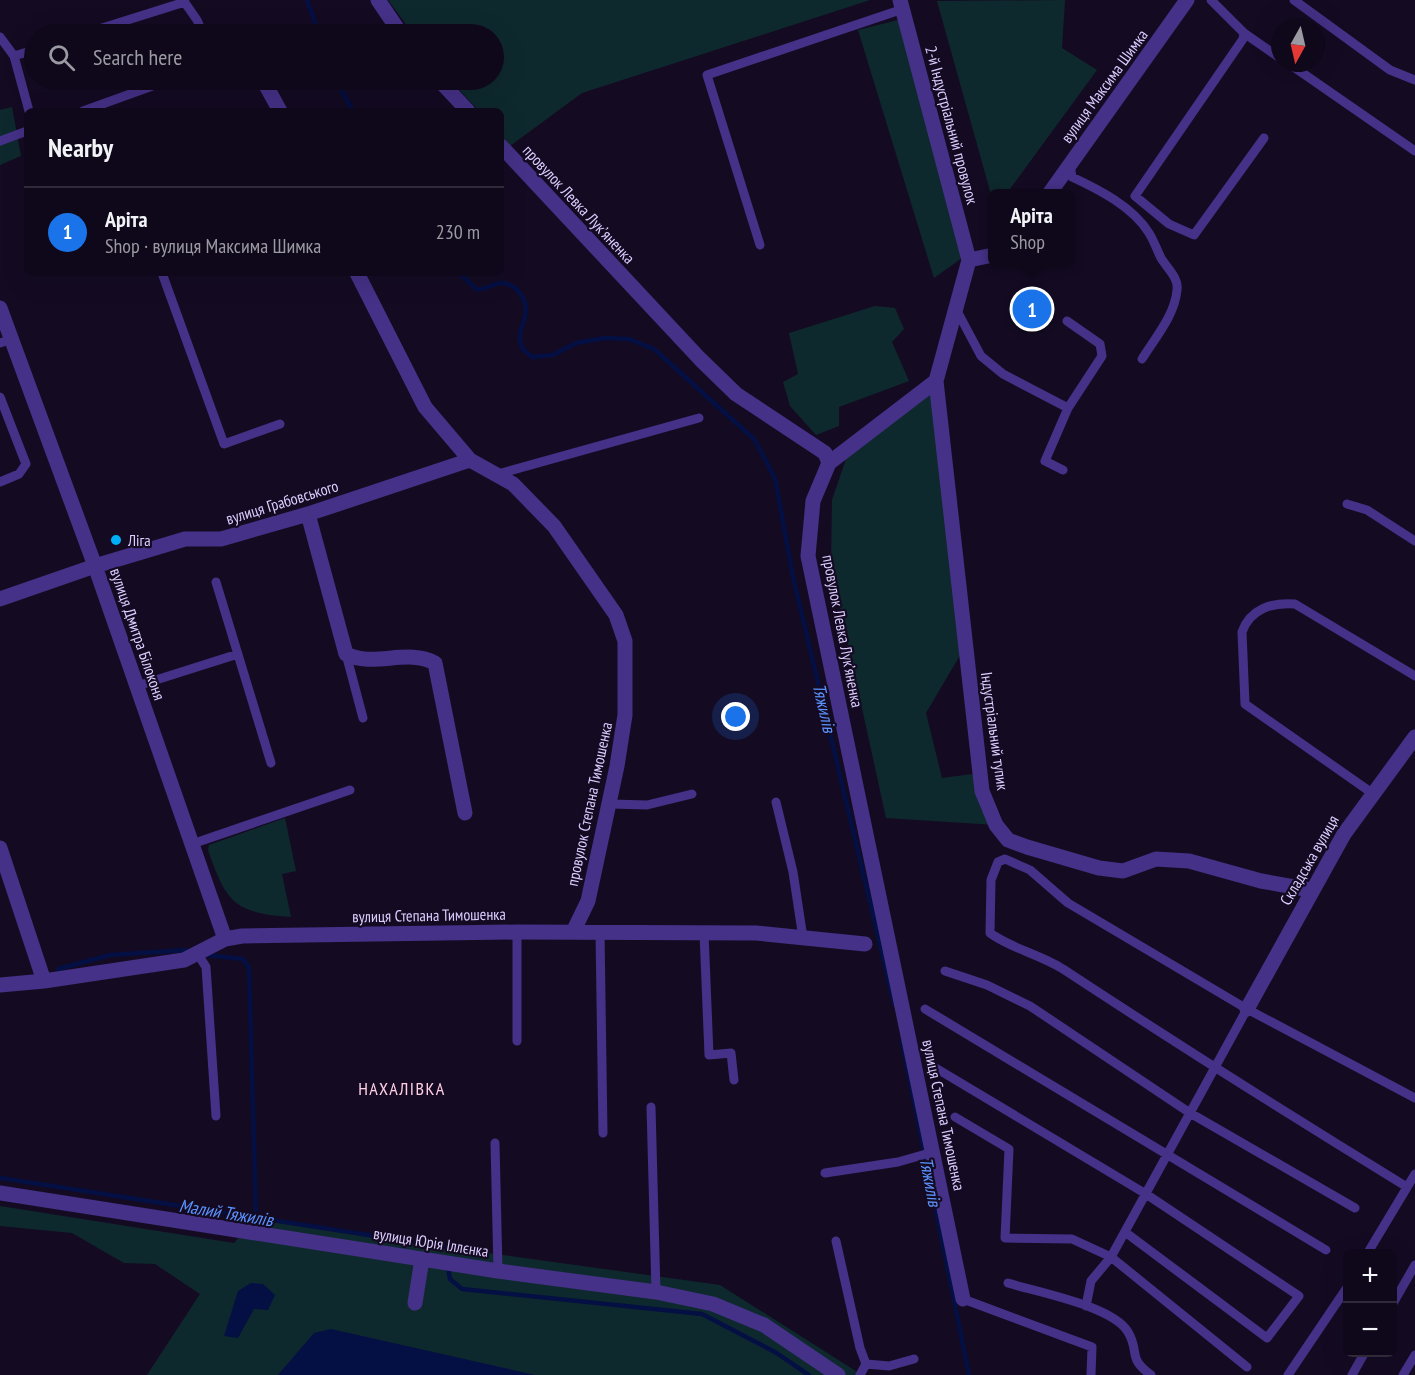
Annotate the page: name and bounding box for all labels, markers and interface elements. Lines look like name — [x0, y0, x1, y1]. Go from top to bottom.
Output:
north arrow — [1271, 18, 1325, 72]
search box — [24, 24, 504, 90]
street label: вулиця Максима Шимка — [1056, 25, 1152, 147]
icon: search — [45, 41, 78, 74]
text: Search here — [93, 43, 182, 71]
street label: 2-й Індустріальний провулок — [921, 44, 983, 207]
text: Nearby — [48, 131, 113, 164]
street label: провулок Левка Лукʼяненка — [519, 140, 639, 268]
popup — [988, 189, 1075, 267]
text: Аріта — [1010, 201, 1053, 229]
text: Аріта — [105, 205, 147, 233]
text: 1 — [63, 219, 72, 245]
text: 230 m — [436, 219, 480, 245]
text: Shop — [1010, 229, 1045, 255]
text: Shop · вулиця Максима Шимка — [105, 233, 321, 259]
pin: 1 — [1012, 286, 1052, 332]
street label: вулиця Грабовського — [223, 475, 341, 529]
place label: Ліга — [127, 530, 151, 550]
marker: Ліга — [109, 533, 123, 547]
street label: провулок Левка Лукʼяненка — [818, 553, 868, 709]
street label: вулиця Дмитра Білоконя — [106, 565, 170, 703]
street label: Індустріальний тупик — [977, 671, 1013, 792]
water label: Тяжилів — [808, 681, 842, 736]
your location — [721, 702, 750, 731]
street label: провулок Степана Тимошенка — [562, 720, 616, 888]
street label: Складська вулиця — [1275, 811, 1343, 909]
street label: вулиця Степана Тимошенка — [352, 904, 506, 926]
street label: вулиця Степана Тимошенка — [918, 1038, 970, 1192]
district label: НАХАЛІВКА — [358, 1077, 446, 1100]
water label: Тяжилів — [914, 1155, 947, 1210]
water label: Малий Тяжилів — [178, 1194, 276, 1232]
street label: вулиця Юрія Іллєнка — [372, 1223, 490, 1261]
map controls — [1343, 1249, 1397, 1357]
button: + — [1343, 1249, 1397, 1303]
button: − — [1343, 1303, 1397, 1357]

